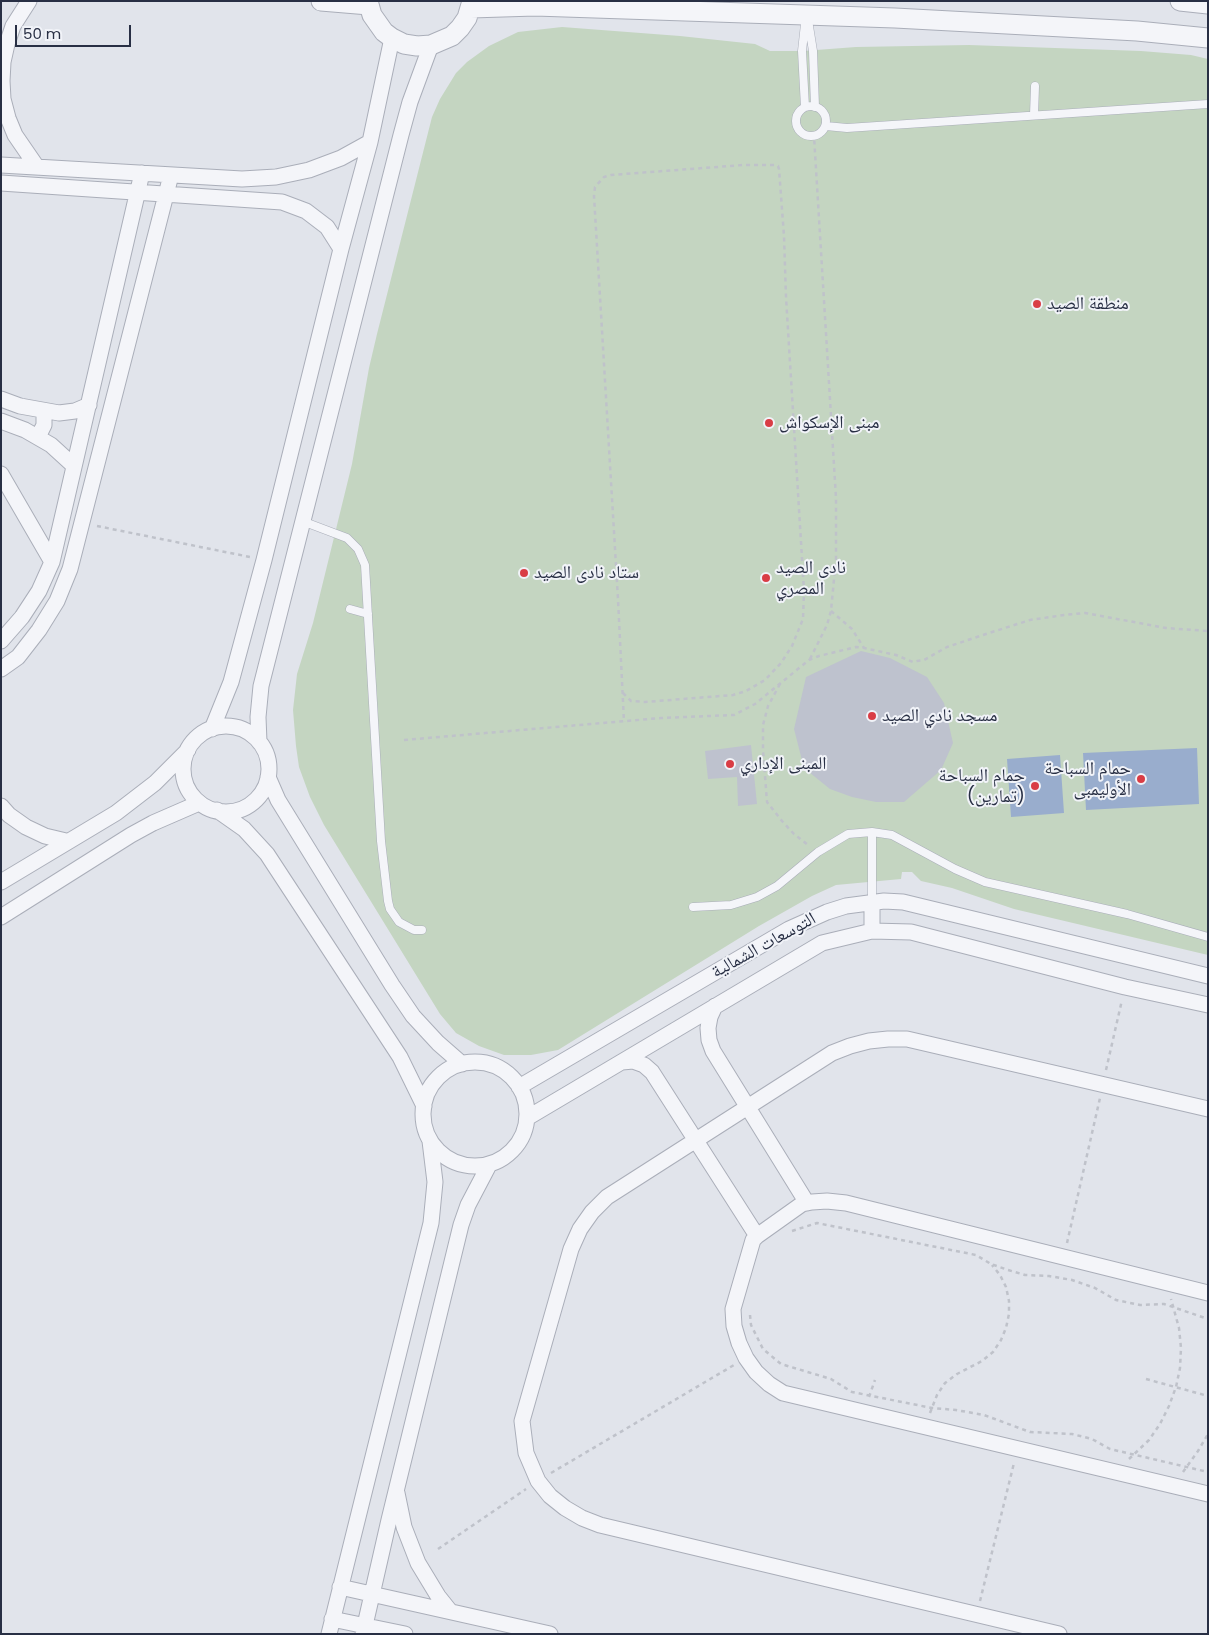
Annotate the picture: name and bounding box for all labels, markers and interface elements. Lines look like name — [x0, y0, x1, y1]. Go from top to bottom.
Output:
scale bar — [18, 15, 134, 47]
text: 50 m — [23, 23, 61, 44]
place label: منطقة الصيد — [1047, 293, 1129, 315]
marker: منطقة الصيد — [1031, 298, 1043, 310]
place label: مبنى الإسكواش — [779, 412, 880, 434]
marker: مبنى الإسكواش — [763, 417, 775, 429]
place label: نادى الصيد المصري — [776, 557, 846, 600]
place label: ستاد نادى الصيد — [534, 562, 639, 584]
marker: ستاد نادى الصيد — [518, 567, 530, 579]
marker: نادى الصيد المصري — [760, 572, 772, 584]
place label: مسجد نادي الصيد — [882, 705, 997, 727]
marker: مسجد نادي الصيد — [866, 710, 878, 722]
place label: المبنى الإداري — [740, 753, 827, 775]
marker: المبنى الإداري — [724, 758, 736, 770]
place label: حمام السباحة الأوليمبى — [1045, 758, 1131, 801]
place label: حمام السباحة (تمارين) — [939, 765, 1025, 808]
marker: حمام السباحة الأوليمبى — [1135, 773, 1147, 785]
marker: حمام السباحة (تمارين) — [1029, 780, 1041, 792]
street label: التوسعات الشمالية — [708, 908, 820, 984]

